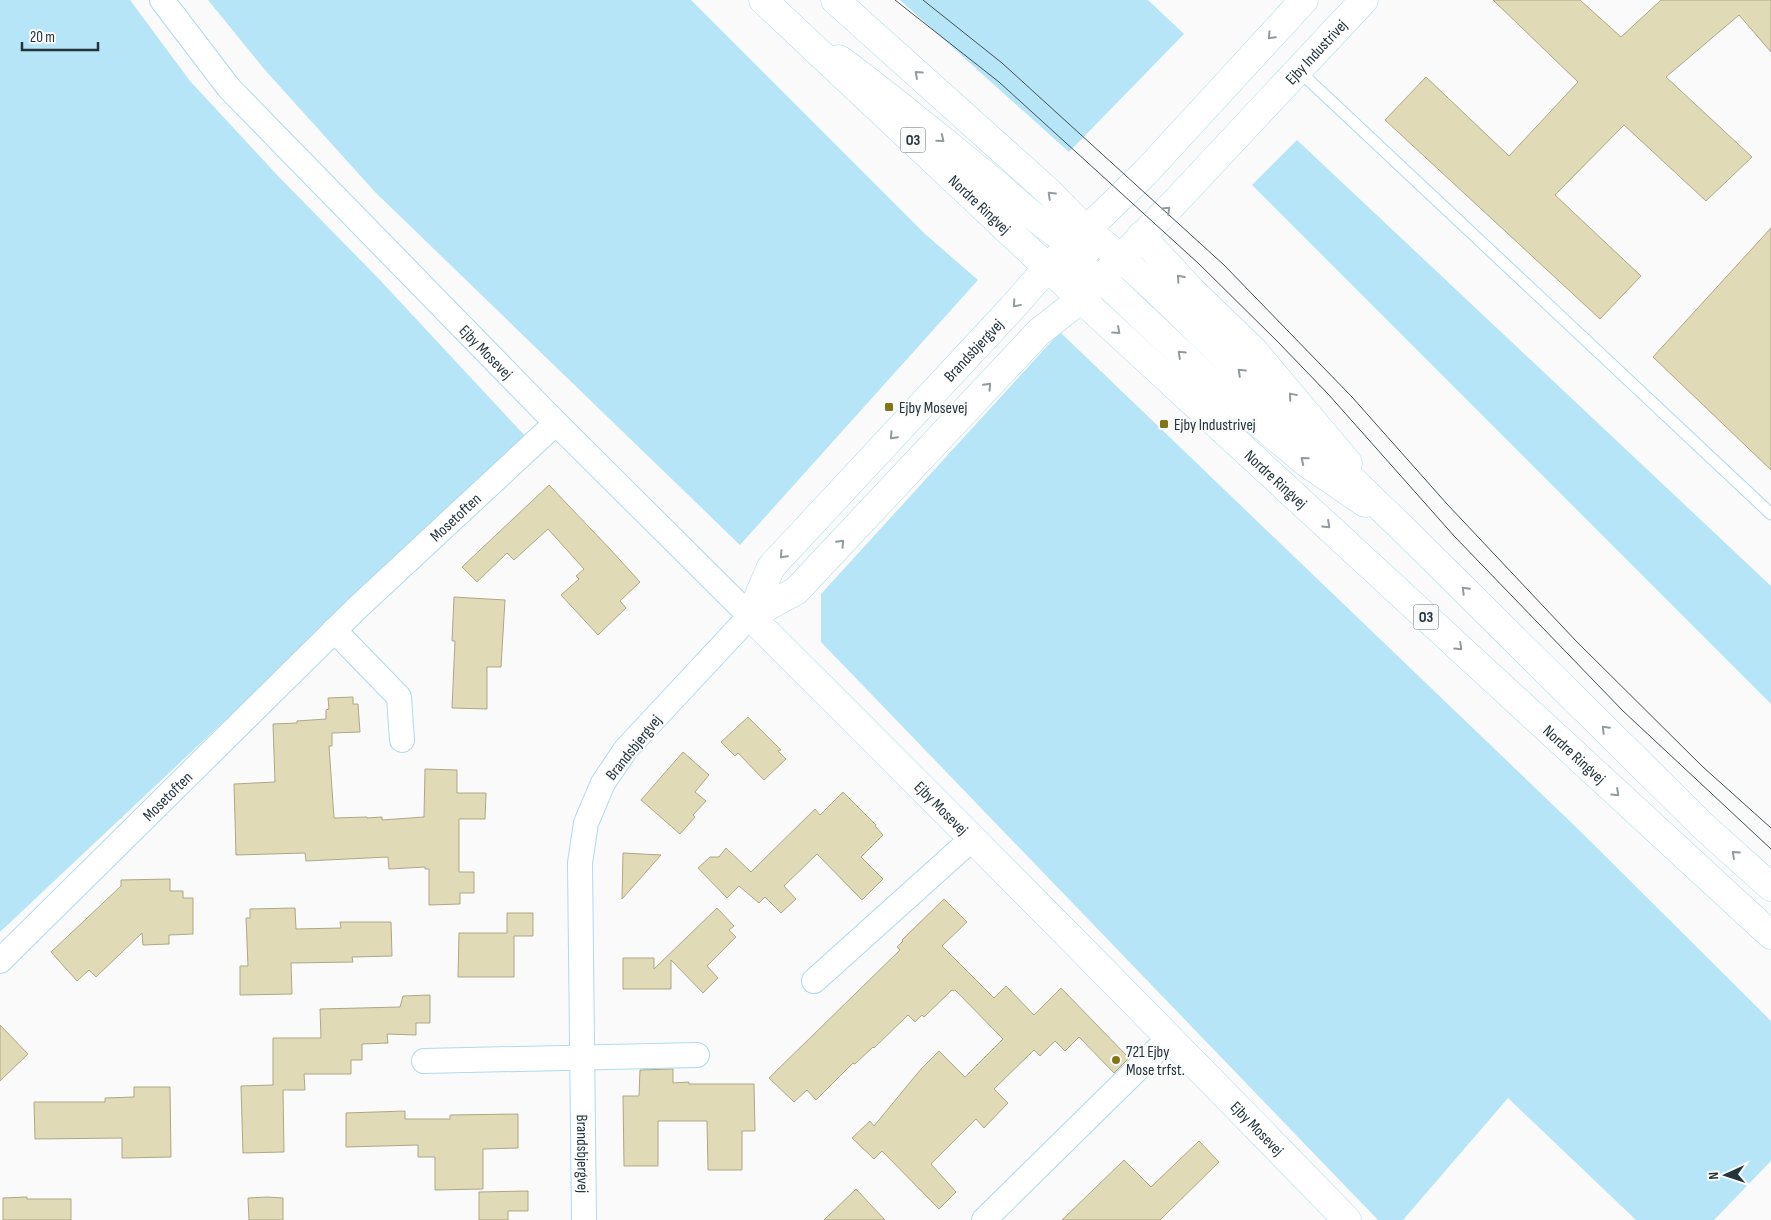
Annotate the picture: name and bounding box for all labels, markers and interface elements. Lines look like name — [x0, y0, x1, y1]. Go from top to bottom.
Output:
street label: Ejby Industrivej — [1282, 16, 1352, 89]
scale bar — [22, 20, 99, 52]
text: 20 m — [30, 28, 55, 47]
one-way arrow — [1268, 30, 1277, 39]
one-way arrow — [914, 71, 923, 80]
road number: O3 — [900, 128, 926, 152]
one-way arrow — [935, 134, 944, 142]
street label: Nordre Ringvej — [944, 172, 1014, 239]
one-way arrow — [1048, 191, 1057, 200]
one-way arrow — [1161, 207, 1170, 216]
one-way arrow — [1177, 275, 1186, 284]
one-way arrow — [1013, 298, 1022, 307]
street label: Brandsbjergvej — [940, 315, 1008, 386]
street label: Ejby Mosevej — [455, 322, 516, 384]
one-way arrow — [1112, 325, 1121, 334]
one-way arrow — [1178, 351, 1187, 360]
one-way arrow — [1237, 369, 1246, 378]
one-way arrow — [982, 382, 991, 391]
one-way arrow — [1290, 393, 1298, 402]
place label: Ejby Mosevej — [899, 399, 967, 418]
marker: Ejby Mosevej — [883, 401, 895, 413]
place label: Ejby Industrivej — [1174, 416, 1256, 435]
marker: Ejby Industrivej — [1158, 418, 1170, 430]
one-way arrow — [890, 430, 899, 439]
street label: Nordre Ringvej — [1240, 447, 1310, 514]
one-way arrow — [1301, 458, 1310, 466]
street label: Mosetoften — [427, 490, 485, 546]
one-way arrow — [1321, 519, 1330, 528]
one-way arrow — [835, 539, 844, 548]
one-way arrow — [780, 549, 789, 558]
one-way arrow — [1462, 587, 1471, 596]
road number: O3 — [1414, 604, 1438, 630]
one-way arrow — [1453, 641, 1462, 650]
street label: Brandsbjergvej — [602, 711, 666, 784]
street label: Nordre Ringvej — [1539, 722, 1609, 789]
one-way arrow — [1602, 726, 1611, 735]
street label: Mosetoften — [139, 768, 197, 826]
street label: Ejby Mosevej — [910, 778, 972, 840]
one-way arrow — [1611, 787, 1620, 796]
one-way arrow — [1731, 851, 1740, 860]
place label: 721 Ejby Mose trfst. — [1126, 1043, 1185, 1080]
marker: 721 Ejby Mose trfst. — [1110, 1054, 1122, 1066]
street label: Ejby Mosevej — [1226, 1098, 1287, 1160]
street label: Brandsbjergvej — [572, 1114, 592, 1193]
north arrow — [1701, 1150, 1751, 1200]
text: N — [1705, 1171, 1722, 1180]

